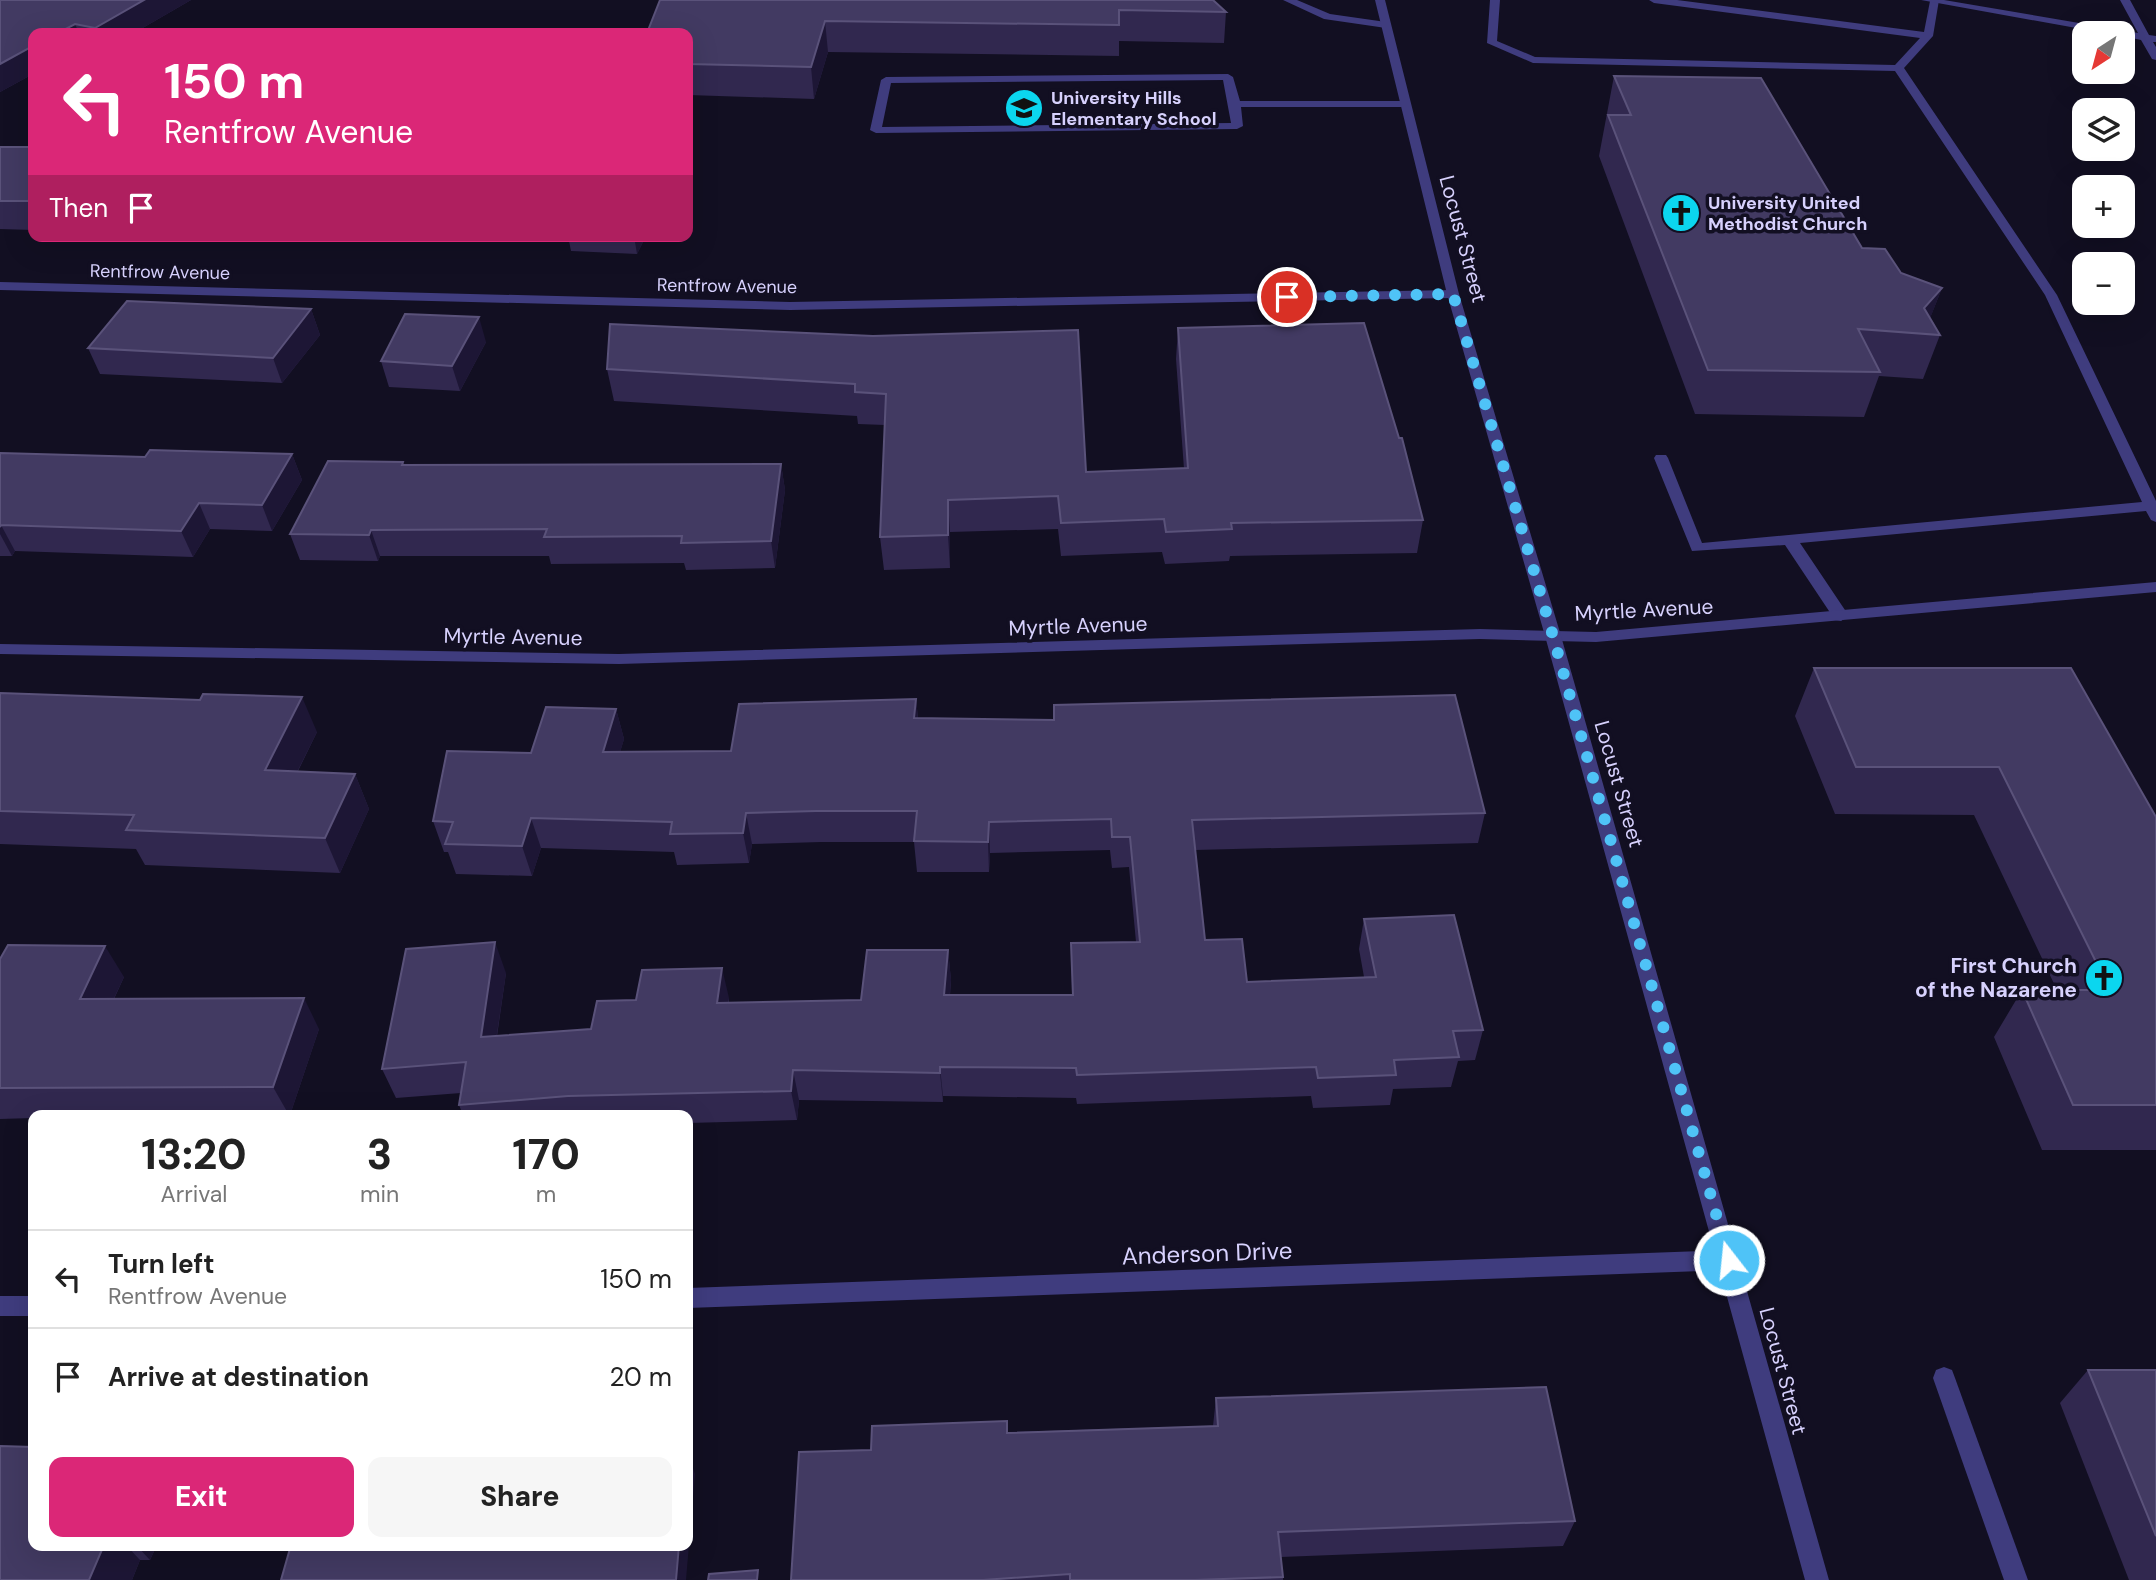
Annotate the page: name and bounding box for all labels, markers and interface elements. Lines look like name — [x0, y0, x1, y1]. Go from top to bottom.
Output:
north arrow — [2072, 21, 2135, 84]
map controls — [2072, 21, 2135, 315]
text: 150 m — [164, 49, 304, 113]
icon: left — [49, 56, 140, 147]
place label: University Hills Elementary School — [1051, 86, 1217, 131]
school or university icon: University Hills Elementary School — [1003, 87, 1045, 129]
button: layers — [2072, 98, 2135, 161]
text: Rentfrow Avenue — [164, 111, 413, 153]
street label: Locust Street — [1433, 172, 1493, 306]
button: + — [2072, 175, 2135, 238]
icon: arrive — [122, 189, 160, 227]
text: Then — [49, 191, 108, 225]
place label: University United Methodist Church — [1708, 191, 1867, 236]
church icon: University United Methodist Church — [1660, 192, 1702, 234]
button: − — [2072, 252, 2135, 315]
street label: Rentfrow Avenue — [90, 259, 230, 285]
pin — [1257, 267, 1317, 327]
street label: Rentfrow Avenue — [657, 273, 797, 299]
icon: arrive — [1268, 278, 1306, 316]
street label: Myrtle Avenue — [1574, 592, 1714, 628]
street label: Myrtle Avenue — [1008, 610, 1148, 642]
street label: Myrtle Avenue — [443, 622, 583, 652]
street label: Locust Street — [1588, 717, 1650, 851]
place label: First Church of the Nazarene — [1915, 952, 2077, 1004]
church icon: First Church of the Nazarene — [2083, 957, 2125, 999]
text: 13:20 — [141, 1127, 247, 1182]
text: 3 — [367, 1127, 392, 1182]
text: 170 — [512, 1127, 580, 1182]
text: Arrival — [160, 1179, 227, 1209]
text: min — [360, 1179, 399, 1209]
text: m — [536, 1179, 556, 1209]
position arrow — [1692, 1223, 1766, 1297]
street label: Anderson Drive — [1121, 1235, 1293, 1271]
text: Turn left — [108, 1247, 215, 1281]
icon: left — [49, 1260, 87, 1298]
text: 150 m — [600, 1262, 672, 1296]
text: Rentfrow Avenue — [108, 1281, 287, 1311]
street label: Locust Street — [1753, 1304, 1813, 1438]
icon: arrive — [49, 1358, 87, 1396]
text: Arrive at destination — [108, 1360, 369, 1394]
text: 20 m — [609, 1360, 672, 1394]
button: Exit — [49, 1457, 354, 1537]
button: Share — [368, 1457, 672, 1537]

